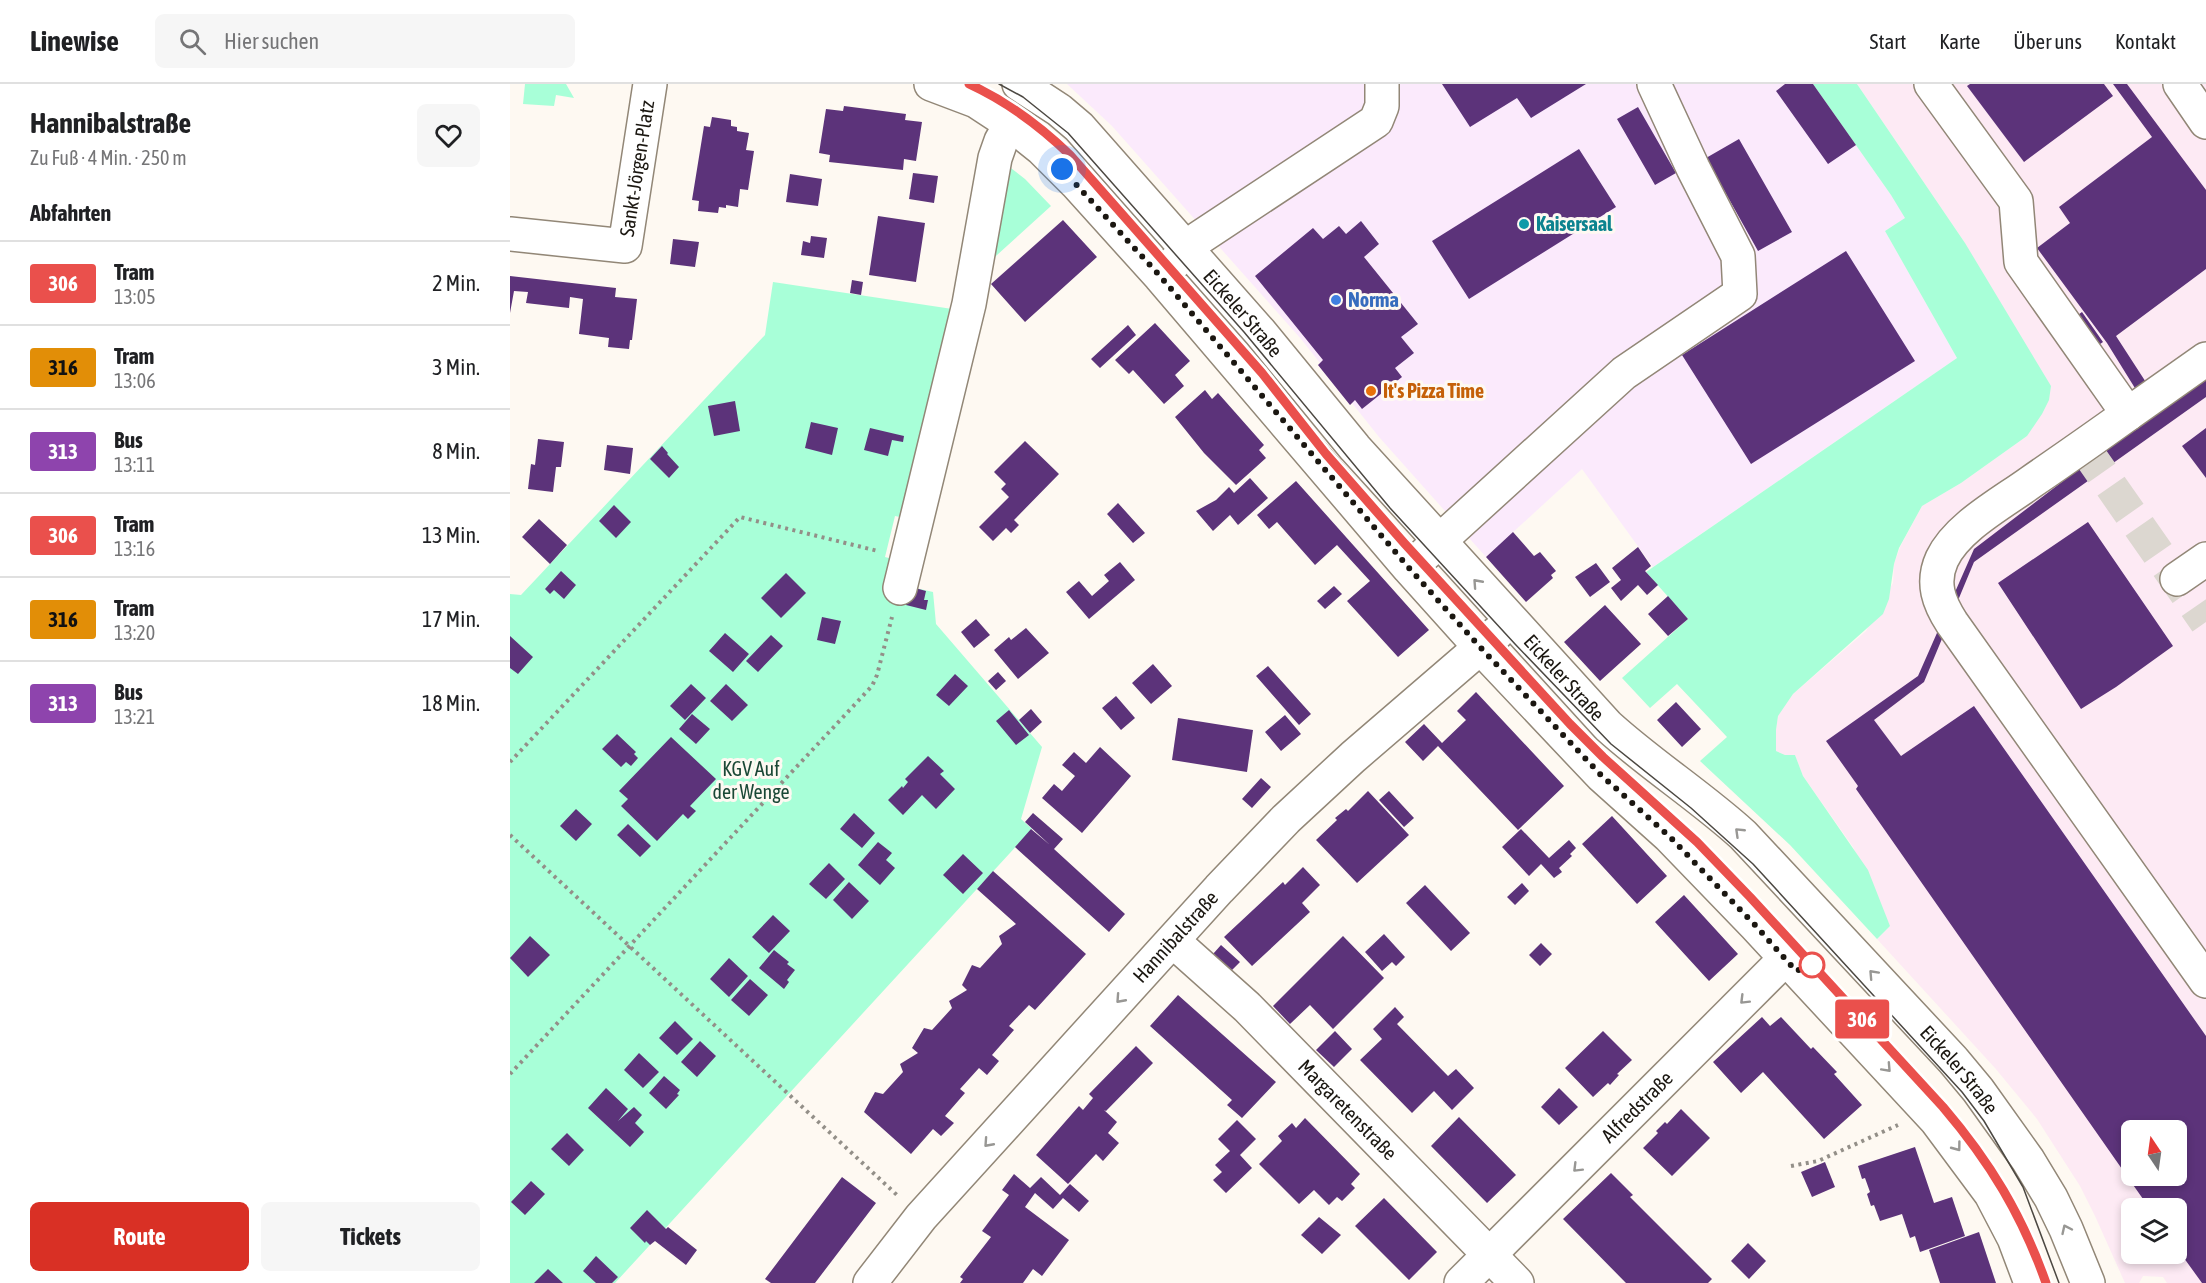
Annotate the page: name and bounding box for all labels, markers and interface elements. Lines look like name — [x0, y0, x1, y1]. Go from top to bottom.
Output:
search box — [155, 14, 575, 68]
text: Linewise — [30, 25, 119, 57]
icon: search — [176, 25, 209, 58]
text: Hier suchen — [224, 28, 319, 54]
text: Start — [1870, 29, 1906, 53]
text: Karte — [1939, 29, 1980, 53]
text: Über uns — [2013, 29, 2082, 53]
text: Kontakt — [2115, 29, 2176, 53]
street label: Sankt-Jörgen-Platz — [615, 99, 658, 238]
button: heart — [417, 104, 480, 167]
text: Hannibalstraße — [30, 107, 191, 139]
text: Zu Fuß · 4 Min. · 250 m — [30, 146, 187, 169]
your location — [1047, 154, 1077, 184]
text: Abfahrten — [30, 200, 111, 226]
place label: Kaisersaal — [1536, 212, 1613, 235]
marker: Kaisersaal — [1517, 217, 1531, 231]
text: Tram — [114, 259, 154, 285]
street label: Eickeler Straße — [1199, 264, 1288, 361]
text: 2 Min. — [432, 270, 480, 296]
text: 306 — [48, 271, 78, 295]
text: 13:05 — [114, 285, 156, 308]
place label: Norma — [1348, 288, 1399, 311]
marker: Norma — [1329, 293, 1343, 307]
text: Tram — [114, 343, 154, 369]
text: 3 Min. — [432, 354, 480, 380]
text: 316 — [48, 355, 78, 379]
text: 13:06 — [114, 369, 156, 392]
place label: It's Pizza Time — [1383, 379, 1484, 402]
marker: It's Pizza Time — [1364, 384, 1378, 398]
text: Bus — [114, 427, 143, 453]
text: 8 Min. — [432, 438, 480, 464]
text: 313 — [48, 439, 78, 463]
text: 13:11 — [114, 453, 155, 476]
text: Tram — [114, 511, 154, 537]
text: 13 Min. — [422, 522, 480, 548]
text: 306 — [48, 523, 78, 547]
text: 13:16 — [114, 537, 155, 560]
one-way arrow — [1473, 579, 1484, 590]
text: Tram — [114, 595, 154, 621]
text: 17 Min. — [422, 606, 480, 632]
text: 316 — [48, 607, 78, 631]
text: 13:20 — [114, 621, 155, 644]
street label: Eickeler Straße — [1519, 630, 1609, 725]
text: Bus — [114, 679, 143, 705]
text: 18 Min. — [422, 690, 480, 716]
text: 313 — [48, 691, 78, 715]
text: 13:21 — [114, 705, 155, 728]
park label: KGV Auf der Wenge — [712, 757, 790, 803]
one-way arrow — [1736, 829, 1747, 840]
street label: Hannibalstraße — [1128, 886, 1222, 987]
unlabelled marker — [1799, 952, 1825, 978]
one-way arrow — [1869, 970, 1880, 981]
one-way arrow — [1116, 993, 1127, 1003]
one-way arrow — [1740, 993, 1750, 1004]
line badge: 306 — [1828, 1000, 1896, 1038]
text: 306 — [1847, 1007, 1877, 1031]
street label: Eickeler Straße — [1916, 1021, 2003, 1118]
street label: Margaretenstraße — [1294, 1055, 1402, 1164]
one-way arrow — [1880, 1061, 1891, 1072]
street label: Alfredstraße — [1596, 1066, 1677, 1147]
north arrow — [2121, 1120, 2187, 1186]
map controls — [2121, 1120, 2187, 1264]
one-way arrow — [985, 1136, 996, 1147]
one-way arrow — [1950, 1141, 1961, 1152]
one-way arrow — [1573, 1161, 1584, 1172]
button: layers — [2121, 1198, 2187, 1264]
button: Route — [30, 1202, 249, 1271]
button: Tickets — [261, 1202, 480, 1271]
one-way arrow — [2061, 1224, 2073, 1235]

